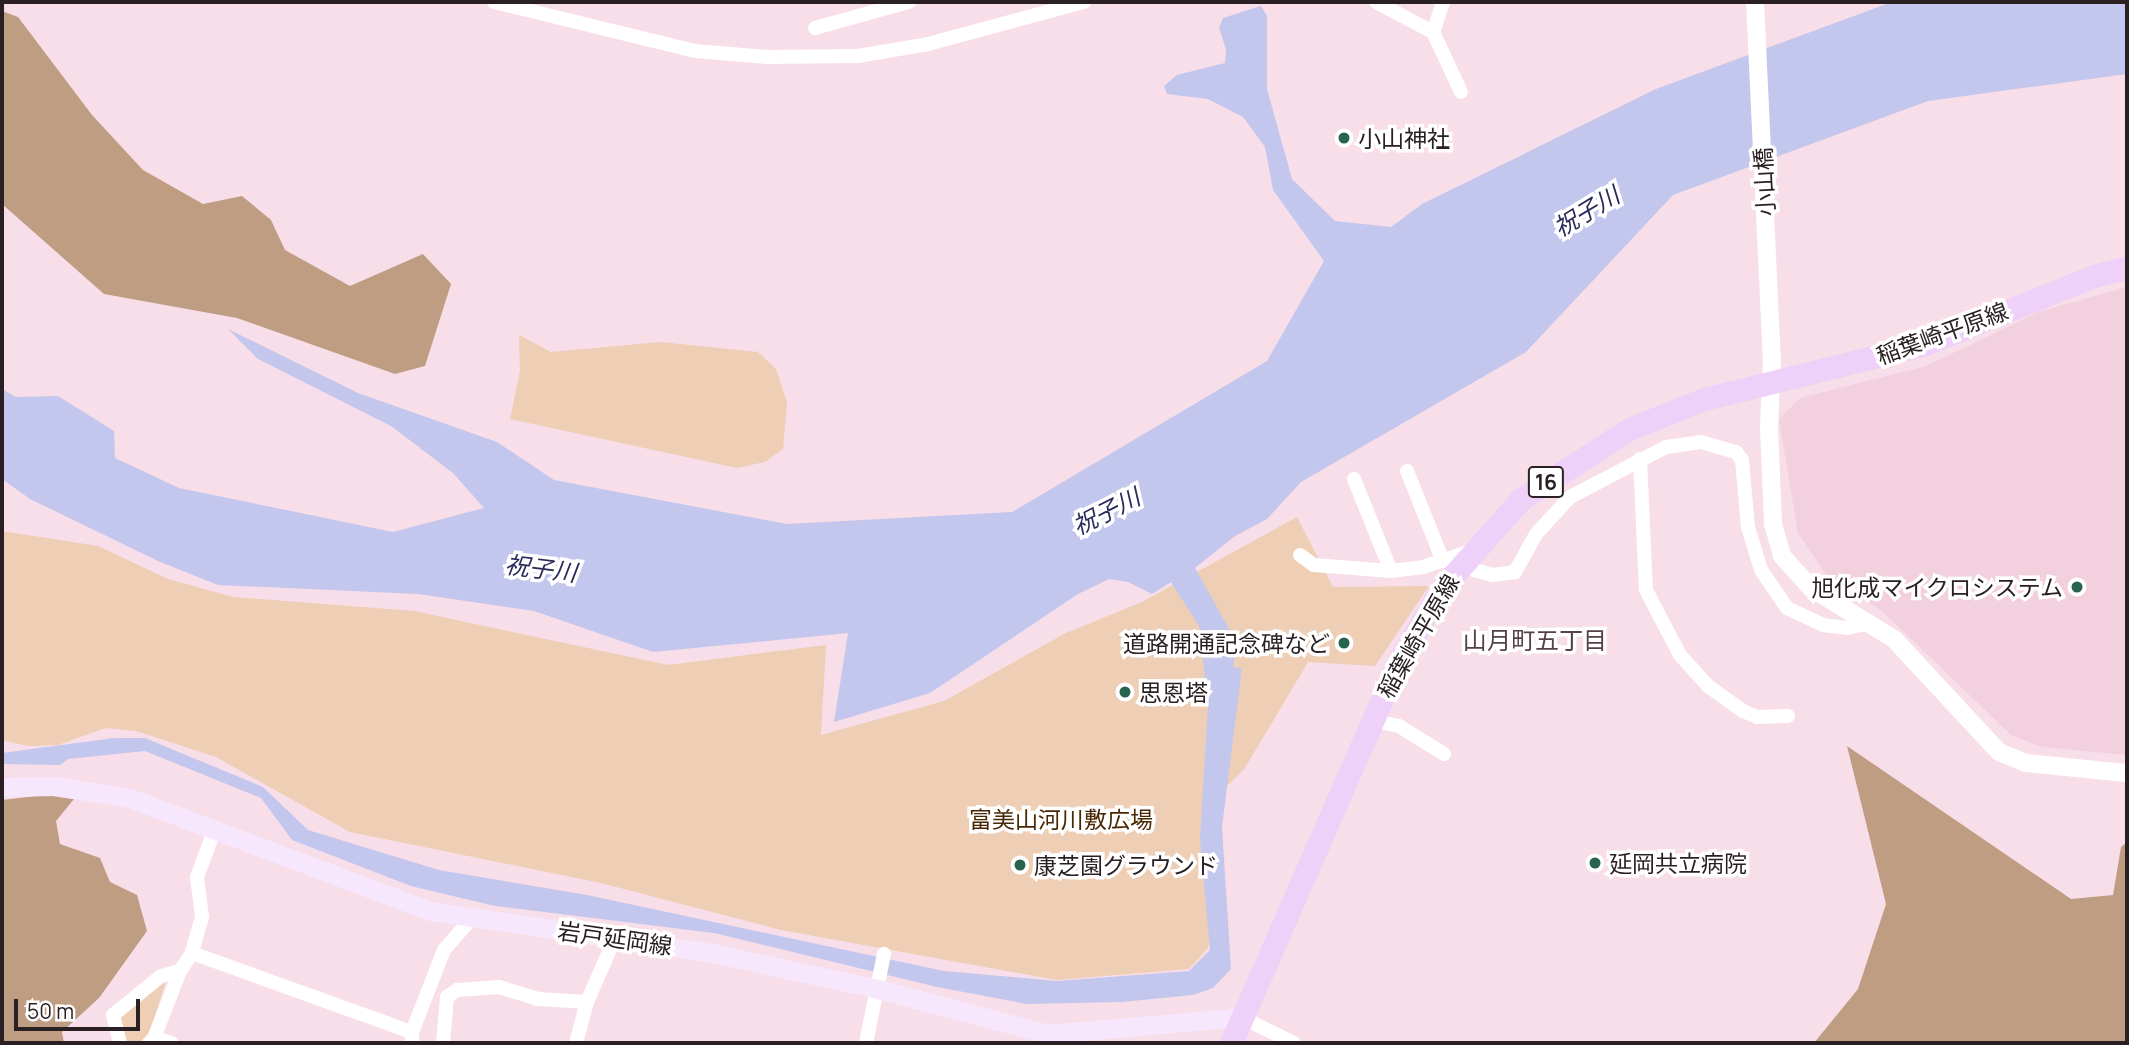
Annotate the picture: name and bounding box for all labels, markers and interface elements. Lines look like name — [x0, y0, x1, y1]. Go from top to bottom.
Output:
place label: 小山神社 — [1358, 124, 1450, 152]
marker: 小山神社 — [1336, 130, 1352, 146]
street label: 小山橋 — [1748, 147, 1780, 217]
water label: 祝子川 — [1548, 180, 1624, 242]
street label: 稲葉崎平原線 — [1872, 296, 2012, 370]
road number: 16 — [1527, 464, 1565, 500]
water label: 祝子川 — [1067, 482, 1145, 540]
water label: 祝子川 — [504, 549, 578, 587]
street label: 稲葉崎平原線 — [1372, 569, 1464, 703]
place label: 旭化成マイクロシステム — [1810, 573, 2063, 601]
marker: 旭化成マイクロシステム — [2069, 579, 2085, 595]
district label: 山月町五丁目 — [1463, 626, 1607, 654]
place label: 道路開通記念碑など — [1123, 629, 1330, 657]
marker: 道路開通記念碑など — [1336, 635, 1352, 651]
place label: 思恩塔 — [1139, 678, 1208, 706]
marker: 思恩塔 — [1117, 684, 1133, 700]
park label: 富美山河川敷広場 — [969, 805, 1153, 833]
place label: 延岡共立病院 — [1609, 849, 1747, 877]
place label: 康芝園グラウンド — [1034, 851, 1218, 879]
marker: 延岡共立病院 — [1587, 855, 1603, 871]
marker: 康芝園グラウンド — [1012, 857, 1028, 873]
street label: 岩戸延岡線 — [556, 916, 674, 960]
scale bar — [18, 986, 144, 1030]
text: 50 m — [27, 997, 74, 1025]

